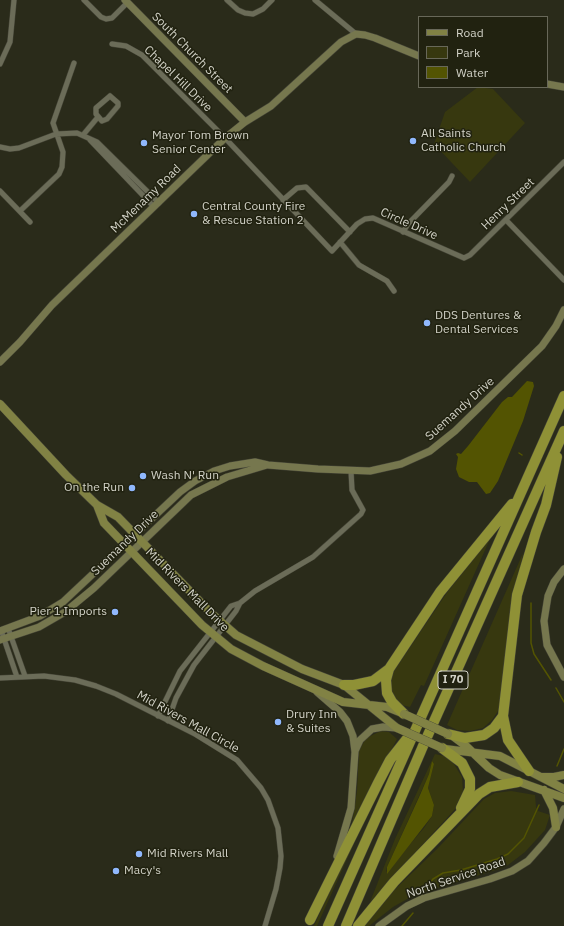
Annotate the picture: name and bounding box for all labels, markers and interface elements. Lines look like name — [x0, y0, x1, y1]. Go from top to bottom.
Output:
street label: South Church Street — [149, 10, 235, 96]
legend — [418, 16, 548, 88]
text: Road — [456, 25, 484, 40]
street label: Chapel Hill Drive — [141, 43, 215, 115]
text: Park — [456, 45, 480, 60]
text: Water — [456, 65, 488, 80]
place label: All Saints Catholic Church — [421, 127, 506, 155]
place label: Mayor Tom Brown Senior Center — [152, 129, 249, 157]
marker: All Saints Catholic Church — [408, 136, 418, 146]
marker: Mayor Tom Brown Senior Center — [139, 138, 149, 148]
street label: McMenamy Road — [108, 162, 184, 236]
street label: Henry Street — [478, 175, 538, 233]
place label: Central County Fire & Rescue Station 2 — [202, 200, 305, 228]
street label: Circle Drive — [378, 205, 440, 243]
marker: Central County Fire & Rescue Station 2 — [189, 209, 199, 219]
place label: DDS Dentures & Dental Services — [435, 309, 521, 337]
marker: DDS Dentures & Dental Services — [422, 318, 432, 328]
street label: Suemandy Drive — [423, 374, 497, 444]
place label: Wash N' Run — [151, 469, 219, 483]
marker: Wash N' Run — [138, 471, 148, 481]
place label: On the Run — [64, 481, 124, 495]
marker: On the Run — [127, 483, 137, 493]
street label: Suemandy Drive — [88, 507, 162, 579]
street label: Mid Rivers Mall Drive — [142, 545, 232, 635]
place label: Pier 1 Imports — [29, 605, 107, 619]
marker: Pier 1 Imports — [110, 607, 120, 617]
road number: I 70 — [438, 671, 468, 689]
street label: Mid Rivers Mall Circle — [134, 688, 242, 756]
place label: Drury Inn & Suites — [286, 708, 337, 736]
marker: Drury Inn & Suites — [273, 717, 283, 727]
place label: Mid Rivers Mall — [147, 847, 228, 861]
marker: Mid Rivers Mall — [134, 849, 144, 859]
street label: North Service Road — [405, 854, 507, 902]
place label: Macy's — [124, 864, 161, 878]
marker: Macy's — [111, 866, 121, 876]

